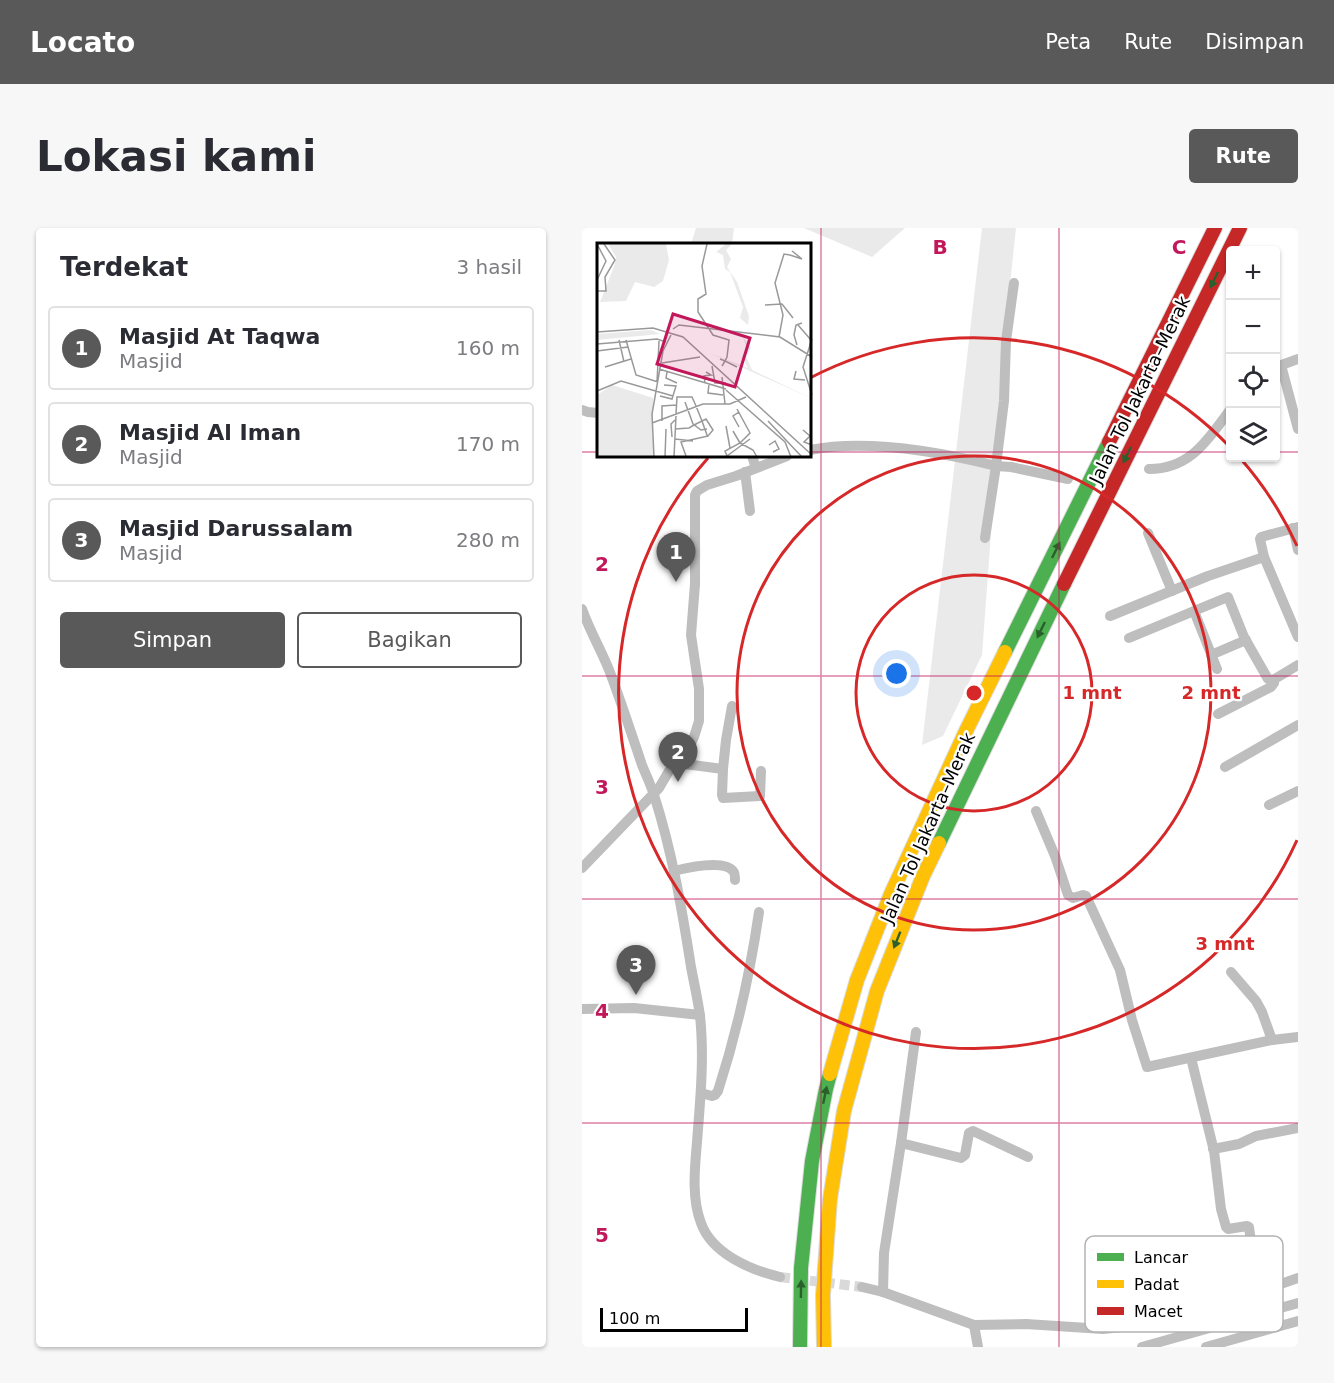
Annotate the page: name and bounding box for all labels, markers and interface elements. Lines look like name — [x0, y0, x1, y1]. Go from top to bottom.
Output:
text: Locato — [30, 26, 135, 59]
text: Peta — [1045, 30, 1091, 54]
text: Rute — [1124, 30, 1172, 54]
text: Disimpan — [1205, 30, 1304, 54]
button: Rute — [1189, 129, 1298, 183]
text: Lokasi kami — [36, 132, 316, 181]
text: B — [932, 235, 948, 259]
text: C — [1172, 235, 1186, 259]
inset map — [597, 243, 812, 458]
map controls — [1226, 246, 1280, 462]
button: + — [1226, 246, 1280, 300]
text: Terdekat — [60, 252, 188, 282]
text: 3 hasil — [456, 255, 522, 279]
one-way arrow — [1209, 272, 1219, 289]
street label: Jalan Tol Jakarta–Merak — [1084, 292, 1195, 488]
button: − — [1226, 300, 1280, 354]
text: Masjid At Taqwa — [119, 324, 320, 349]
text: 1 — [75, 336, 88, 360]
text: 160 m — [456, 336, 520, 360]
text: Masjid — [119, 349, 183, 373]
button: locate — [1226, 354, 1280, 408]
button: layers — [1226, 408, 1280, 462]
text: Masjid Al Iman — [119, 420, 301, 445]
text: 2 — [75, 432, 88, 456]
text: 170 m — [456, 432, 520, 456]
text: Masjid — [119, 445, 183, 469]
one-way arrow — [1123, 447, 1132, 464]
text: Masjid Darussalam — [119, 516, 353, 541]
text: 3 — [75, 528, 88, 552]
text: 280 m — [456, 528, 520, 552]
pin: 1 — [656, 532, 695, 582]
text: Masjid — [119, 541, 183, 565]
one-way arrow — [1051, 541, 1060, 558]
text: 2 — [595, 552, 609, 576]
button: Simpan — [60, 612, 285, 668]
button: Bagikan — [297, 612, 522, 668]
one-way arrow — [1036, 621, 1046, 639]
your location — [882, 659, 911, 688]
text: 1 mnt — [1063, 682, 1122, 703]
text: 2 mnt — [1182, 682, 1241, 703]
centre of rings — [964, 683, 984, 703]
street label: Jalan Tol Jakarta–Merak — [876, 729, 979, 927]
pin: 2 — [658, 732, 698, 782]
text: 3 — [595, 775, 609, 799]
one-way arrow — [892, 932, 902, 950]
text: 3 mnt — [1196, 933, 1255, 954]
pin: 3 — [616, 946, 656, 995]
text: 4 — [595, 999, 609, 1023]
one-way arrow — [821, 1086, 830, 1105]
text: 5 — [595, 1223, 609, 1247]
legend — [1085, 1236, 1283, 1332]
text: Lancar — [1134, 1248, 1188, 1267]
text: Padat — [1134, 1275, 1179, 1294]
one-way arrow — [796, 1279, 806, 1298]
text: Macet — [1134, 1302, 1183, 1321]
scale bar — [600, 1305, 748, 1332]
text: 100 m — [609, 1309, 660, 1328]

